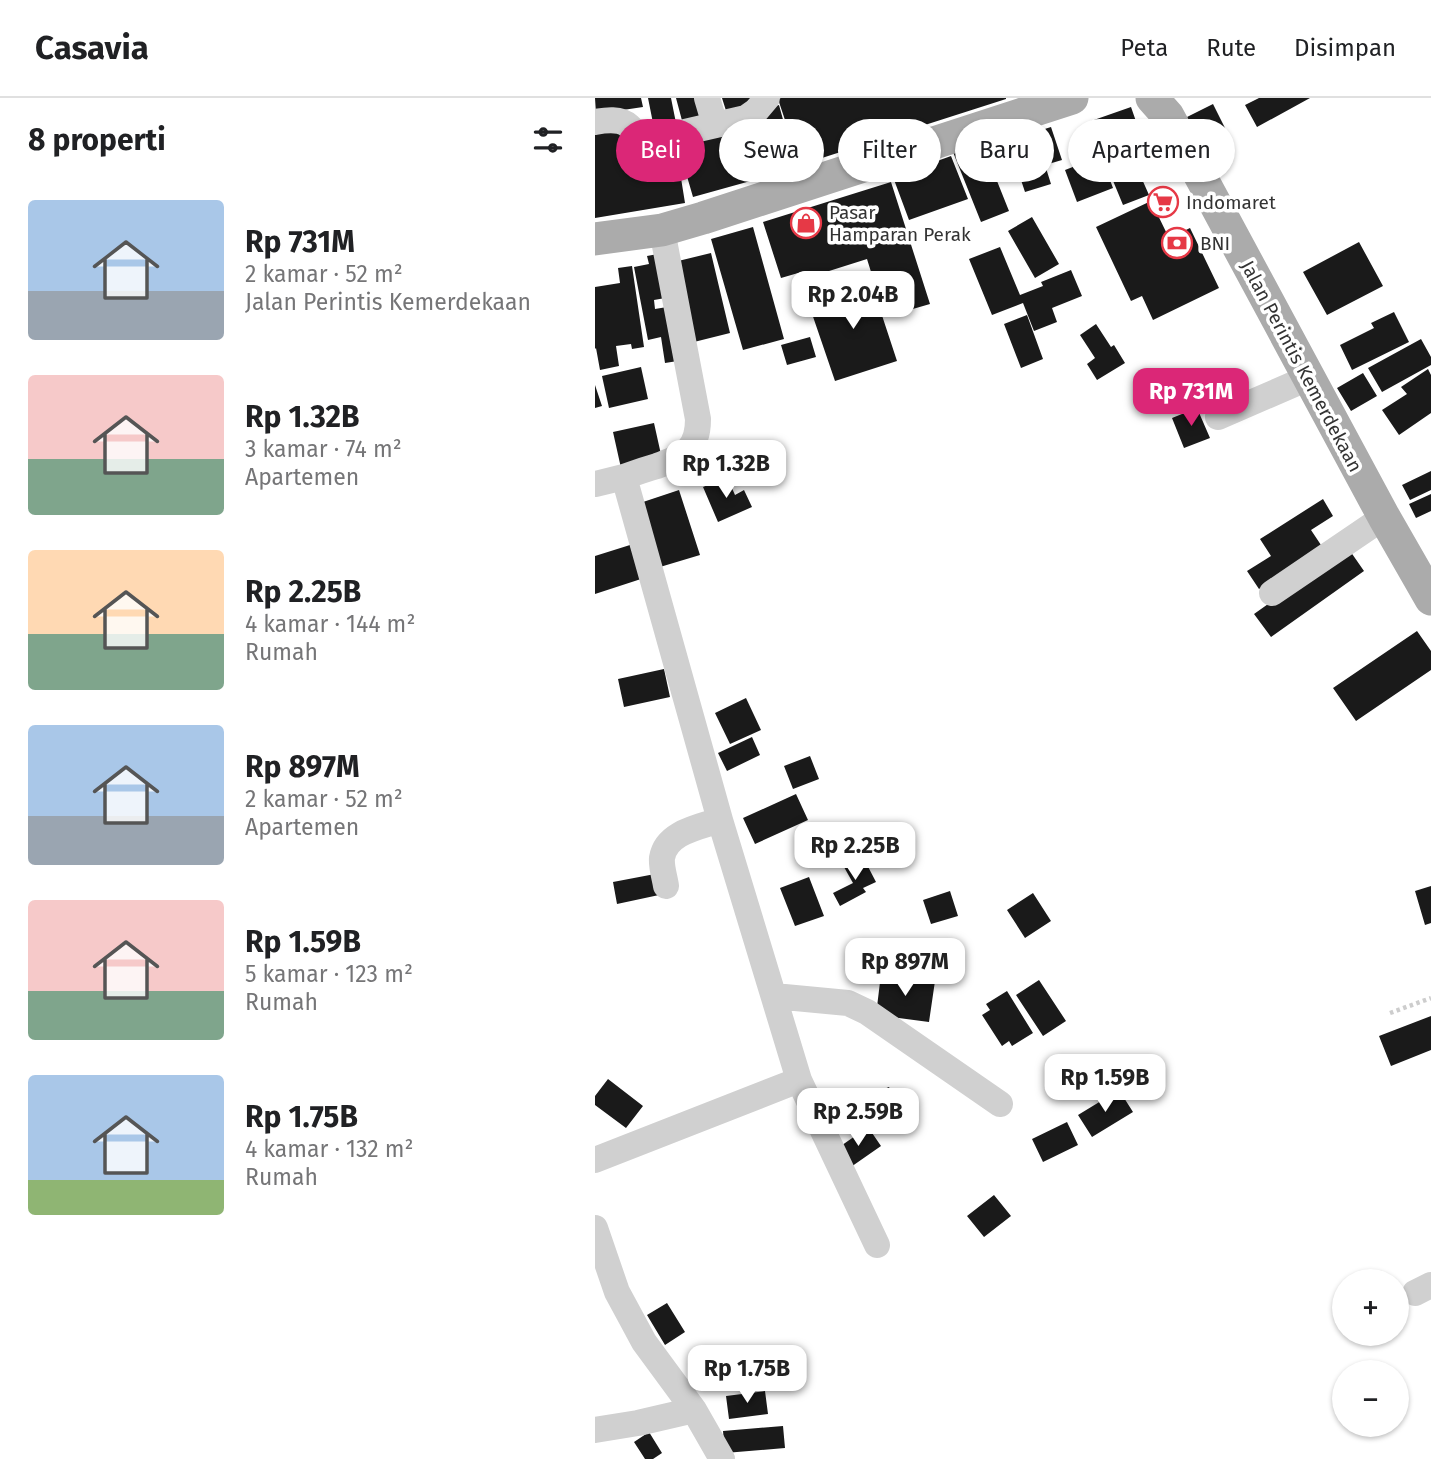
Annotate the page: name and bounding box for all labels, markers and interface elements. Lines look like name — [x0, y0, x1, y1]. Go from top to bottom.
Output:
text: Casavia — [35, 28, 149, 68]
text: Peta — [1120, 34, 1168, 62]
text: Rute — [1206, 34, 1256, 62]
text: Disimpan — [1294, 34, 1396, 62]
chip: Beli — [616, 119, 705, 182]
chip: Sewa — [719, 119, 824, 182]
chip: Filter — [838, 119, 941, 182]
chip: Baru — [955, 119, 1054, 182]
chip: Apartemen — [1068, 119, 1235, 182]
icon: filters — [529, 121, 567, 159]
text: 8 properti — [28, 122, 166, 158]
supermarket icon: Indomaret — [1146, 185, 1180, 219]
place label: Indomaret — [1186, 191, 1276, 214]
place label: Pasar Hamparan Perak — [829, 201, 971, 246]
shop icon: Pasar Hamparan Perak — [789, 206, 823, 240]
text: Rp 731M — [245, 224, 355, 260]
bank icon: BNI — [1160, 226, 1194, 260]
icon: home — [84, 228, 168, 312]
place label: BNI — [1200, 232, 1230, 255]
street label: Jalan Perintis Kemerdekaan — [1236, 257, 1367, 476]
text: 2 kamar · 52 m² — [245, 260, 403, 288]
pin: Rp 2.04B — [781, 272, 925, 331]
text: Rp 2.04B — [807, 280, 899, 308]
text: Jalan Perintis Kemerdekaan — [245, 288, 531, 316]
pin: Rp 731M — [1126, 368, 1256, 428]
text: Rp 731M — [1149, 377, 1233, 405]
text: Rp 1.32B — [245, 399, 359, 435]
icon: home — [84, 403, 168, 487]
text: 3 kamar · 74 m² — [245, 435, 402, 463]
pin: Rp 1.32B — [654, 440, 798, 500]
text: Rp 1.32B — [682, 449, 770, 477]
text: Apartemen — [245, 463, 359, 491]
text: Rp 2.25B — [245, 574, 361, 610]
icon: home — [84, 578, 168, 662]
text: 4 kamar · 144 m² — [245, 610, 415, 638]
text: Rumah — [245, 638, 318, 666]
text: Rp 897M — [245, 749, 360, 785]
icon: home — [84, 753, 168, 837]
text: 2 kamar · 52 m² — [245, 785, 403, 813]
text: Apartemen — [245, 813, 359, 841]
pin: Rp 2.25B — [783, 822, 927, 882]
text: Rp 2.25B — [810, 831, 900, 859]
text: Rp 1.59B — [245, 924, 361, 960]
icon: home — [84, 928, 168, 1012]
pin: Rp 897M — [840, 939, 970, 998]
text: Rp 897M — [861, 947, 949, 975]
text: 5 kamar · 123 m² — [245, 960, 413, 988]
text: Rumah — [245, 988, 318, 1016]
pin: Rp 1.59B — [1033, 1054, 1177, 1114]
text: Rp 1.59B — [1061, 1063, 1149, 1091]
pin: Rp 2.59B — [786, 1088, 930, 1148]
text: Rp 2.59B — [813, 1097, 903, 1125]
text: Rp 1.75B — [245, 1099, 358, 1135]
icon: home — [84, 1103, 168, 1187]
text: 4 kamar · 132 m² — [245, 1135, 414, 1163]
text: Rumah — [245, 1163, 318, 1191]
map controls — [1332, 1269, 1409, 1437]
button: + — [1332, 1269, 1409, 1346]
pin: Rp 1.75B — [675, 1346, 819, 1405]
text: Rp 1.75B — [704, 1354, 790, 1382]
button: − — [1332, 1360, 1409, 1437]

